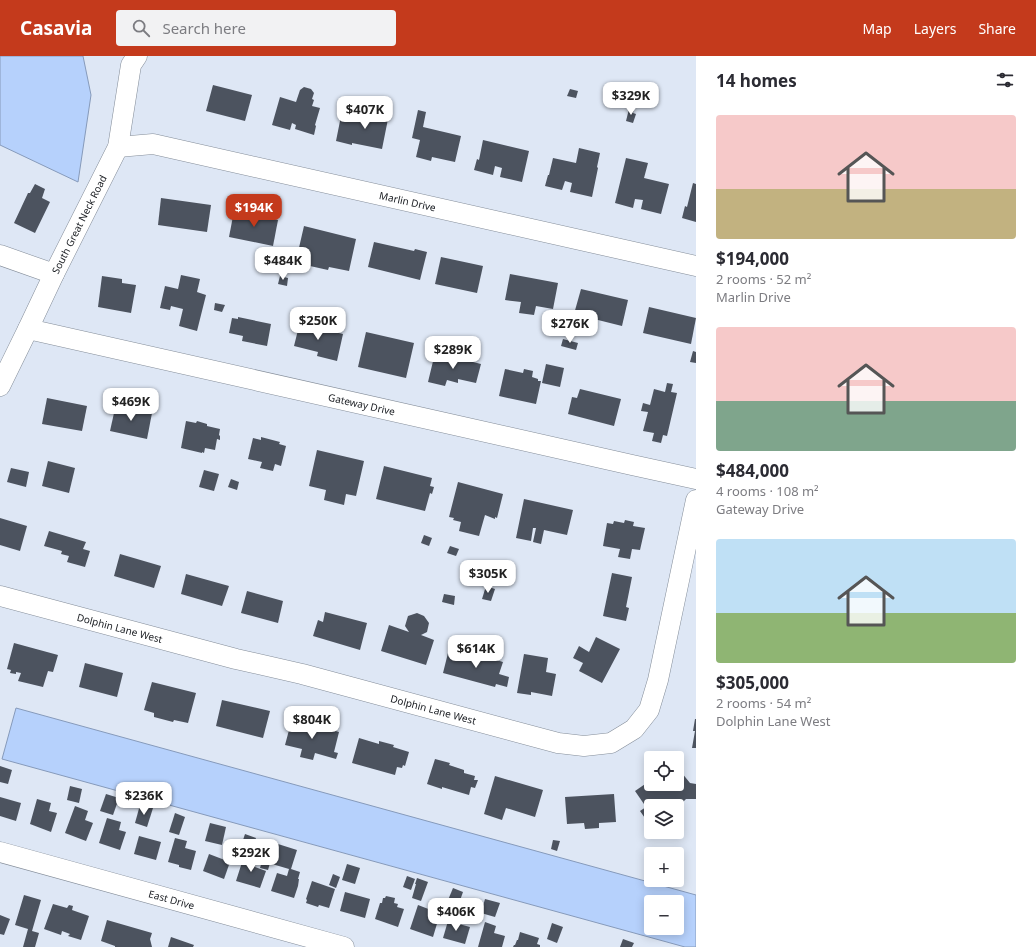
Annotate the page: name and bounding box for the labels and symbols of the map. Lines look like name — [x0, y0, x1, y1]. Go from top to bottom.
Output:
pin: $329K — [603, 82, 659, 116]
pin: $407K — [337, 96, 393, 130]
street label: South Great Neck Road — [48, 172, 110, 276]
street label: Marlin Drive — [378, 188, 438, 214]
pin: $194K — [226, 194, 282, 228]
pin: $484K — [255, 247, 311, 281]
pin: $250K — [290, 307, 346, 341]
pin: $276K — [542, 310, 598, 344]
pin: $289K — [425, 336, 481, 370]
pin: $469K — [103, 388, 159, 422]
street label: Gateway Drive — [327, 390, 397, 419]
pin: $305K — [460, 560, 516, 594]
street label: Dolphin Lane West — [75, 610, 165, 646]
pin: $614K — [448, 635, 504, 669]
street label: Dolphin Lane West — [389, 691, 478, 728]
pin: $804K — [284, 706, 340, 740]
pin: $236K — [116, 782, 172, 816]
pin: $292K — [223, 839, 279, 873]
street label: East Drive — [147, 886, 196, 912]
pin: $406K — [428, 898, 484, 932]

